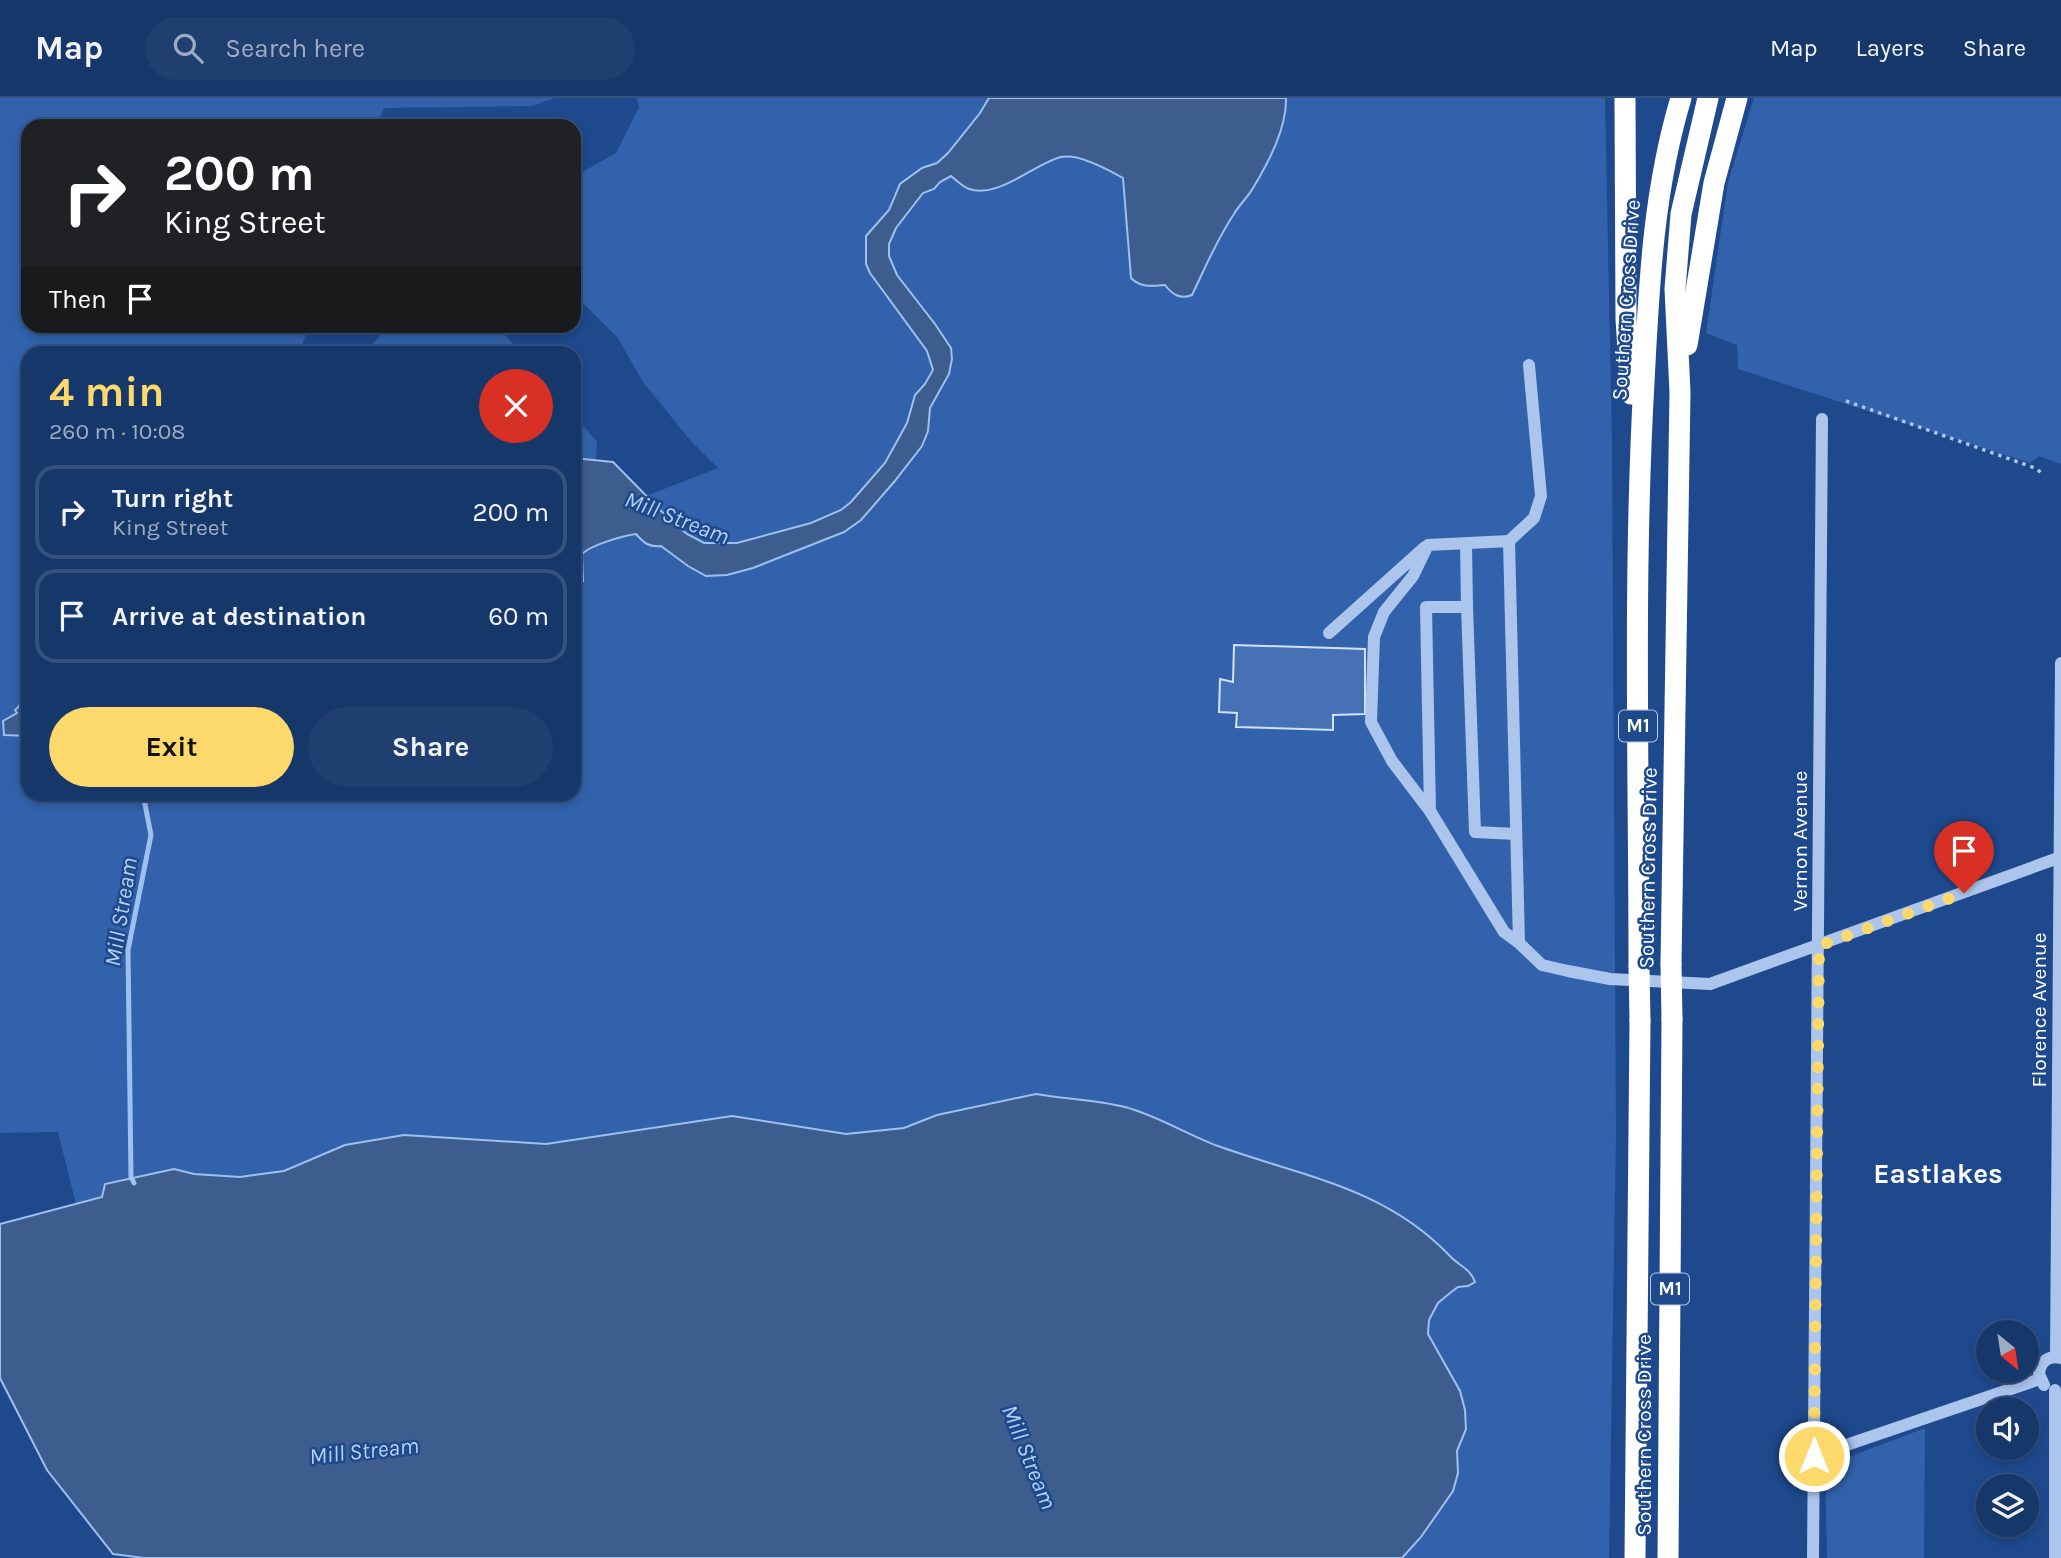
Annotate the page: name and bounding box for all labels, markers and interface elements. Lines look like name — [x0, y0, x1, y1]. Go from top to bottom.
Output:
search box — [145, 17, 635, 80]
text: Map — [35, 29, 103, 67]
icon: search — [169, 29, 207, 67]
text: Search here — [225, 33, 365, 64]
text: Map — [1770, 34, 1818, 62]
text: Layers — [1856, 34, 1925, 62]
text: Share — [1963, 34, 2026, 62]
text: 200 m — [164, 145, 315, 202]
icon: right — [49, 147, 140, 238]
street label: Southern Cross Drive — [1607, 199, 1645, 401]
text: King Street — [164, 204, 326, 241]
icon: arrive — [121, 280, 159, 318]
text: Then — [49, 284, 107, 315]
text: 4 min — [49, 367, 164, 417]
button: close — [479, 369, 553, 443]
text: 260 m · 10:08 — [49, 418, 186, 445]
text: Turn right — [112, 483, 233, 514]
water label: Mill Stream — [621, 486, 733, 550]
icon: right — [53, 493, 91, 531]
text: 200 m — [473, 497, 549, 528]
text: King Street — [112, 514, 228, 541]
icon: arrive — [53, 597, 91, 635]
text: Arrive at destination — [112, 601, 366, 632]
text: 60 m — [488, 601, 549, 632]
button: Exit — [49, 707, 294, 787]
button: Share — [308, 707, 553, 787]
road number: M1 — [1619, 710, 1657, 741]
street label: Southern Cross Drive — [1634, 767, 1662, 969]
street label: Vernon Avenue — [1788, 771, 1812, 911]
pin — [1934, 821, 1994, 893]
icon: arrive — [1945, 832, 1983, 870]
water label: Mill Stream — [99, 856, 143, 968]
street label: Florence Avenue — [2027, 932, 2051, 1088]
district label: Eastlakes — [1873, 1157, 2003, 1190]
road number: M1 — [1651, 1274, 1689, 1304]
north arrow — [1976, 1320, 2039, 1382]
map controls — [1976, 1320, 2039, 1537]
street label: Southern Cross Drive — [1632, 1334, 1656, 1536]
button: sound — [1976, 1397, 2039, 1460]
water label: Mill Stream — [996, 1401, 1062, 1513]
position arrow — [1777, 1419, 1851, 1493]
water label: Mill Stream — [308, 1432, 420, 1470]
button: layers — [1976, 1474, 2039, 1537]

